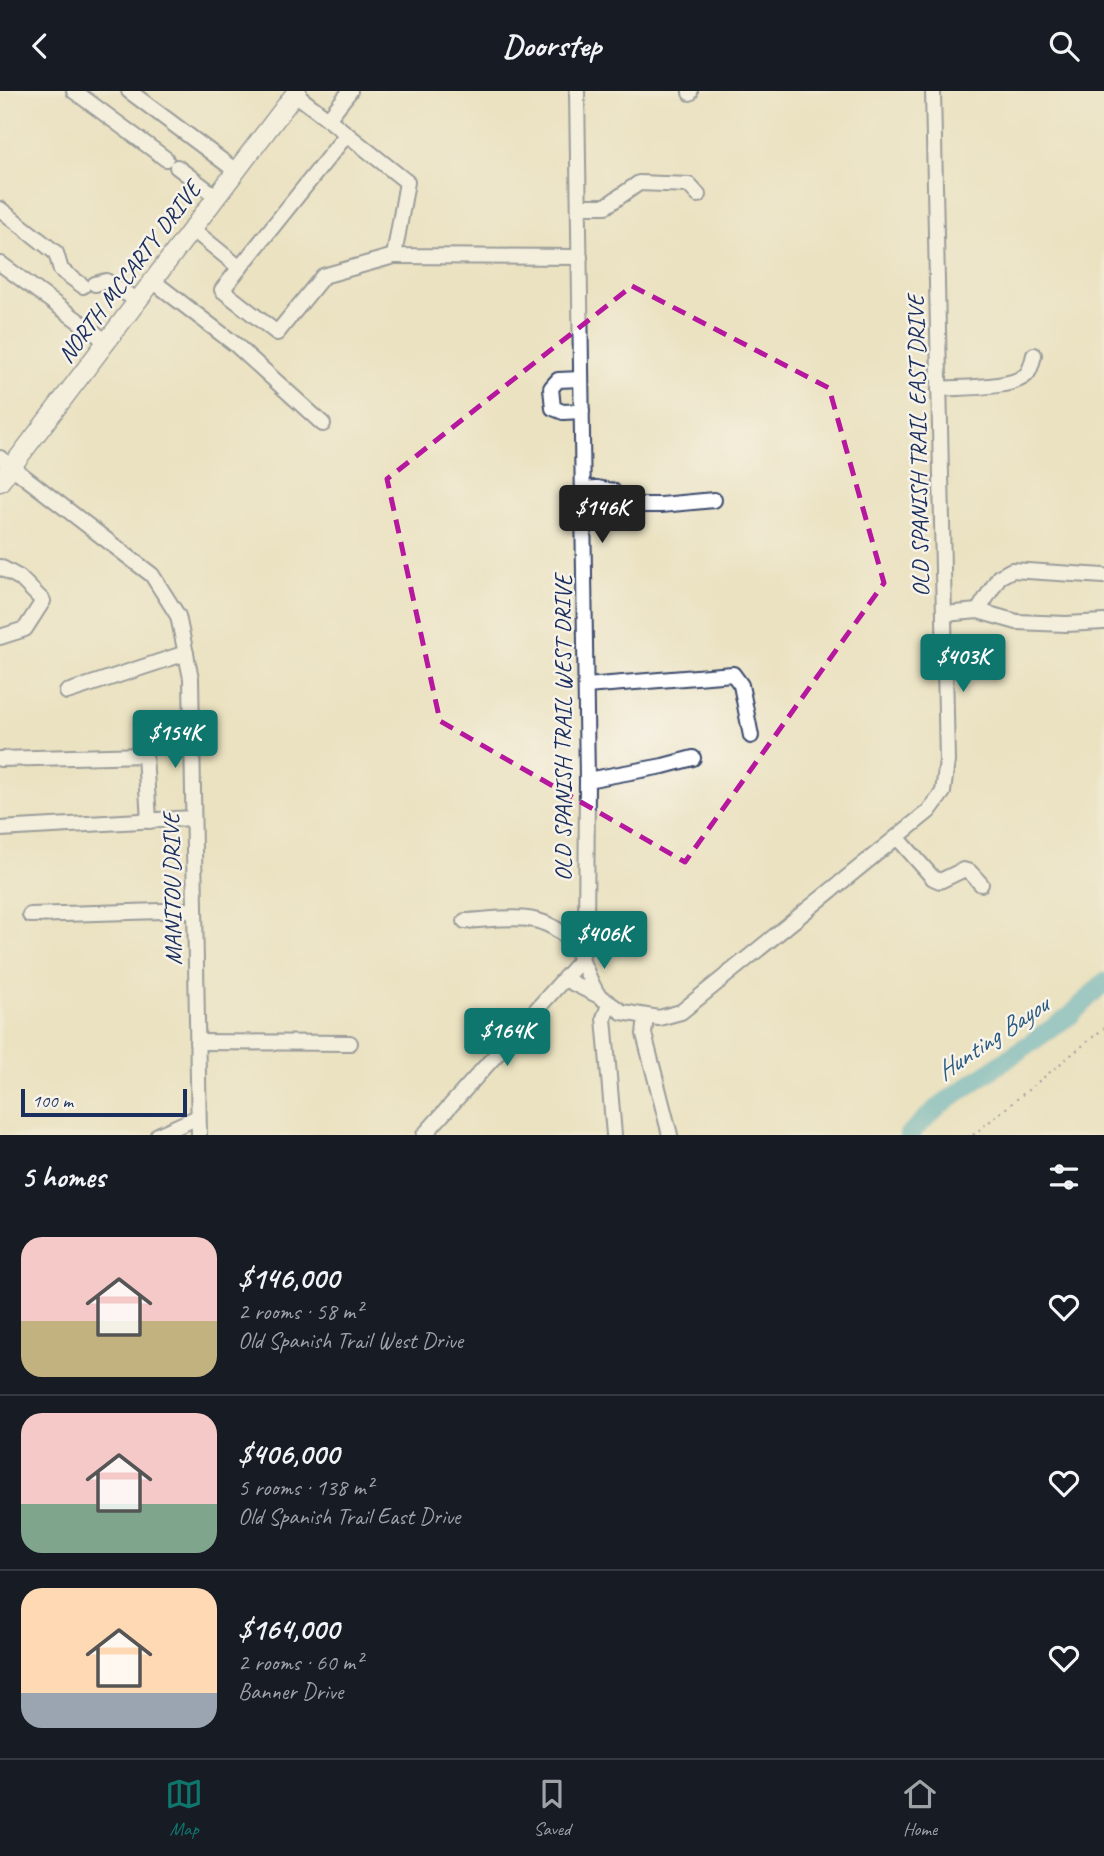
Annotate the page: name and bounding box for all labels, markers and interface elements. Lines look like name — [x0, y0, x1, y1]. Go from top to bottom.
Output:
text: Doorstep — [503, 25, 601, 66]
icon: back — [21, 27, 59, 65]
icon: search — [1045, 27, 1083, 65]
street label: NORTH MCCARTY DRIVE — [51, 173, 209, 369]
street label: OLD SPANISH TRAIL EAST DRIVE — [900, 292, 936, 597]
pin: $146K — [553, 485, 651, 545]
text: $146K — [575, 493, 629, 522]
street label: OLD SPANISH TRAIL WEST DRIVE — [548, 572, 578, 881]
pin: $403K — [914, 635, 1012, 694]
text: $403K — [936, 642, 990, 671]
pin: $154K — [126, 711, 224, 770]
text: $154K — [149, 718, 201, 747]
street label: MANITOU DRIVE — [156, 810, 188, 965]
pin: $406K — [555, 911, 653, 971]
text: $406K — [577, 919, 631, 948]
water label: Hunting Bayou — [930, 986, 1058, 1088]
pin: $164K — [458, 1009, 556, 1068]
text: $164K — [480, 1016, 534, 1045]
scale bar — [21, 1086, 187, 1118]
text: 100 m — [32, 1089, 73, 1113]
text: 5 homes — [21, 1158, 105, 1196]
icon: filters — [1045, 1158, 1083, 1196]
text: $146,000 — [238, 1259, 339, 1297]
icon: home — [77, 1265, 161, 1349]
icon: heart — [1045, 1288, 1083, 1326]
text: 2 rooms · 58 m² — [238, 1297, 362, 1326]
text: Old Spanish Trail West Drive — [238, 1326, 463, 1355]
text: $406,000 — [238, 1435, 339, 1473]
icon: home — [77, 1441, 161, 1525]
icon: heart — [1045, 1464, 1083, 1502]
text: 5 rooms · 138 m² — [238, 1473, 373, 1502]
text: Old Spanish Trail East Drive — [238, 1502, 460, 1531]
text: $164,000 — [238, 1610, 339, 1648]
icon: home — [77, 1616, 161, 1700]
icon: heart — [1045, 1639, 1083, 1677]
text: 2 rooms · 60 m² — [238, 1648, 362, 1677]
text: Banner Drive — [238, 1677, 343, 1706]
tab: Map — [165, 1775, 203, 1841]
tab: Saved — [533, 1775, 571, 1841]
tab: Home — [901, 1775, 939, 1841]

